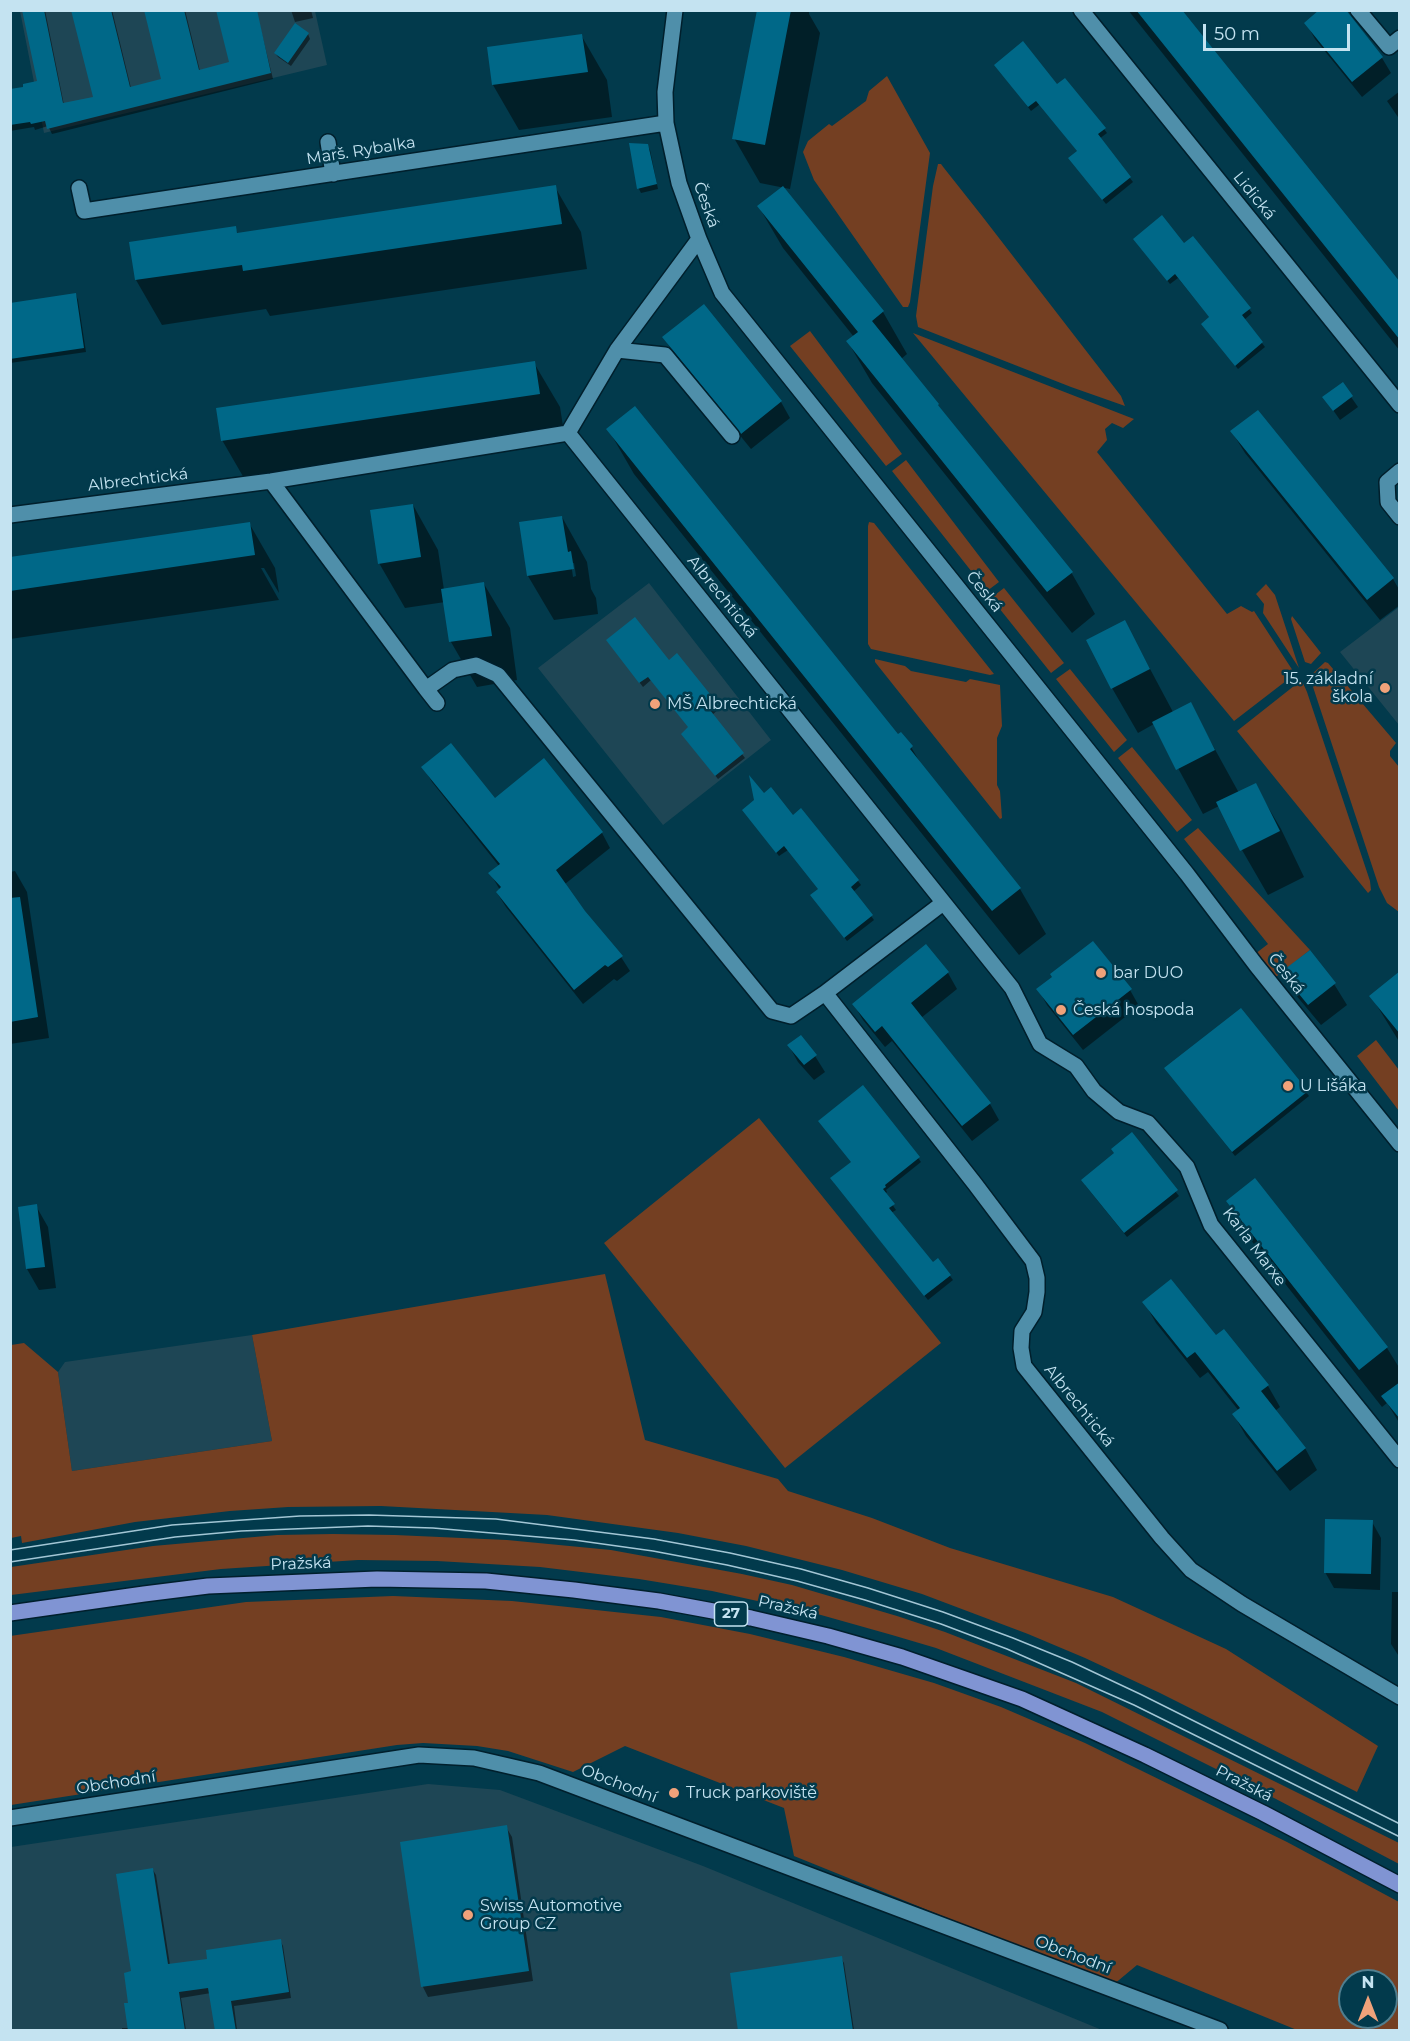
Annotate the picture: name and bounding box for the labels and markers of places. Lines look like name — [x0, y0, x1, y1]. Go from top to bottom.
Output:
place label: 15. základní škola — [1284, 669, 1373, 707]
marker: 15. základní škola — [1378, 681, 1392, 695]
place label: MŠ Albrechtická — [667, 694, 797, 714]
marker: MŠ Albrechtická — [648, 697, 662, 711]
place label: bar DUO — [1113, 963, 1183, 983]
marker: bar DUO — [1094, 966, 1108, 980]
place label: Česká hospoda — [1073, 1000, 1194, 1020]
marker: Česká hospoda — [1054, 1003, 1068, 1017]
place label: U Lišáka — [1300, 1076, 1367, 1096]
marker: U Lišáka — [1281, 1079, 1295, 1093]
place label: Truck parkoviště — [686, 1783, 817, 1803]
marker: Truck parkoviště — [667, 1786, 681, 1800]
place label: Swiss Automotive Group CZ — [480, 1896, 622, 1934]
marker: Swiss Automotive Group CZ — [461, 1908, 475, 1922]

